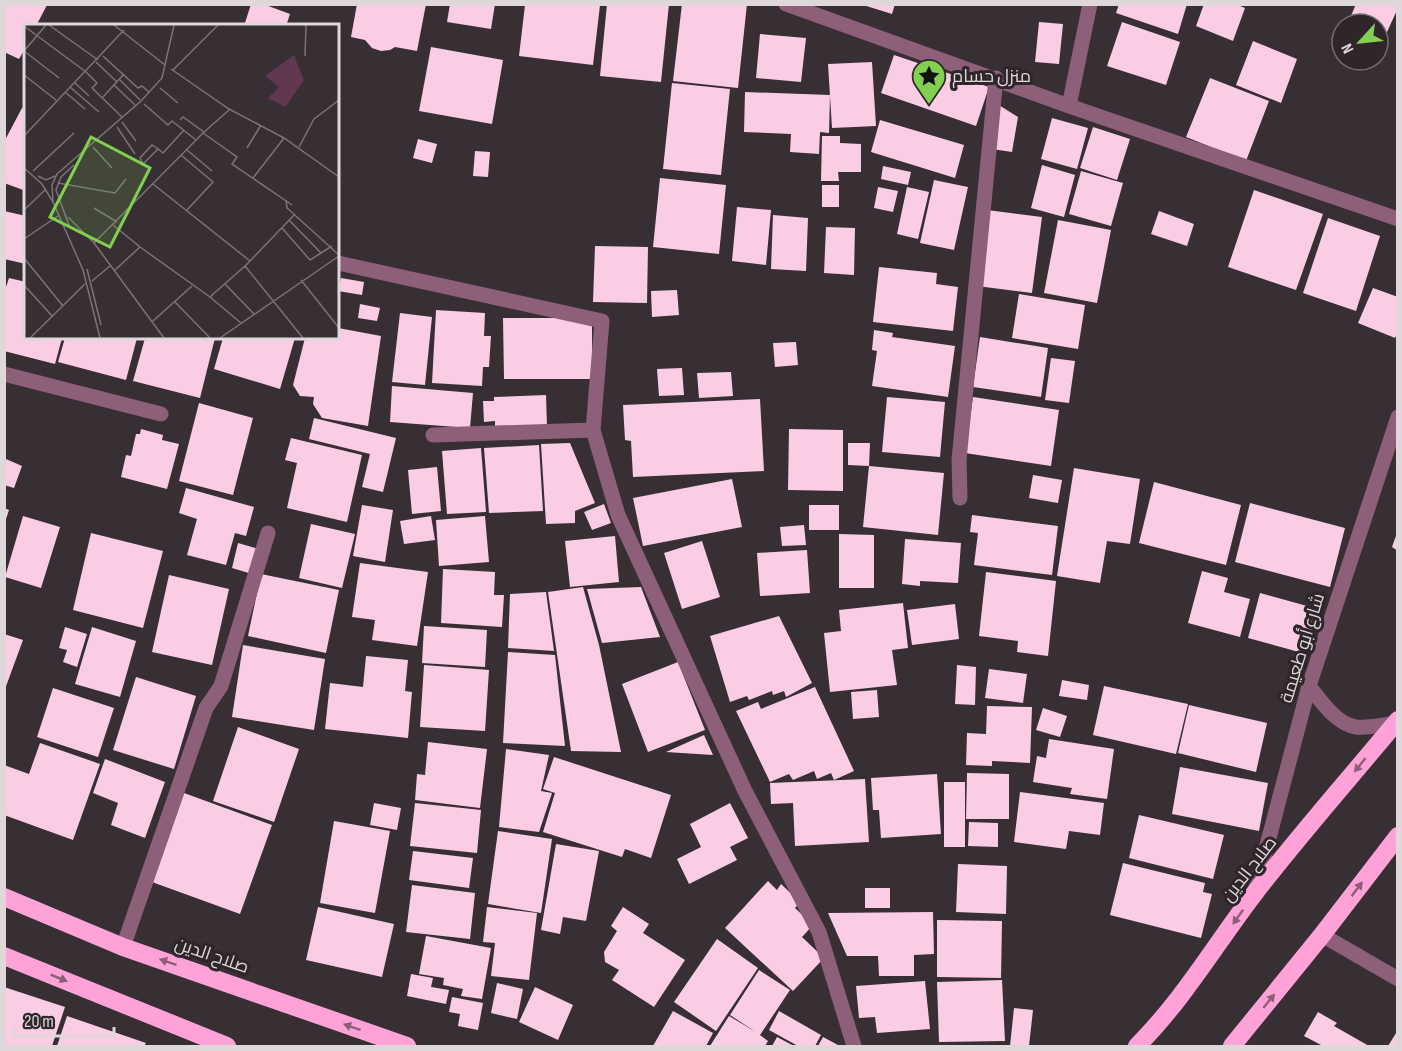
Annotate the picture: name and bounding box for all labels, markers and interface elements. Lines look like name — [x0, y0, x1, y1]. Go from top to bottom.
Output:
north arrow — [1330, 12, 1390, 72]
inset map — [24, 24, 339, 339]
text: N — [1338, 40, 1358, 56]
place icon: منزل حسام — [911, 58, 947, 105]
place label: منزل حسام — [952, 66, 1031, 88]
street label: شارع أبو طعيمة — [1275, 591, 1330, 706]
one-way arrow — [1355, 758, 1367, 773]
street label: صلاح الدين — [1217, 833, 1282, 907]
one-way arrow — [1351, 881, 1363, 896]
one-way arrow — [1232, 909, 1244, 925]
street label: صلاح الدين — [172, 933, 252, 979]
one-way arrow — [159, 957, 177, 967]
one-way arrow — [50, 973, 68, 983]
one-way arrow — [1262, 993, 1275, 1009]
scale bar — [15, 1000, 114, 1038]
text: 20 m — [24, 1011, 54, 1032]
one-way arrow — [343, 1021, 361, 1031]

